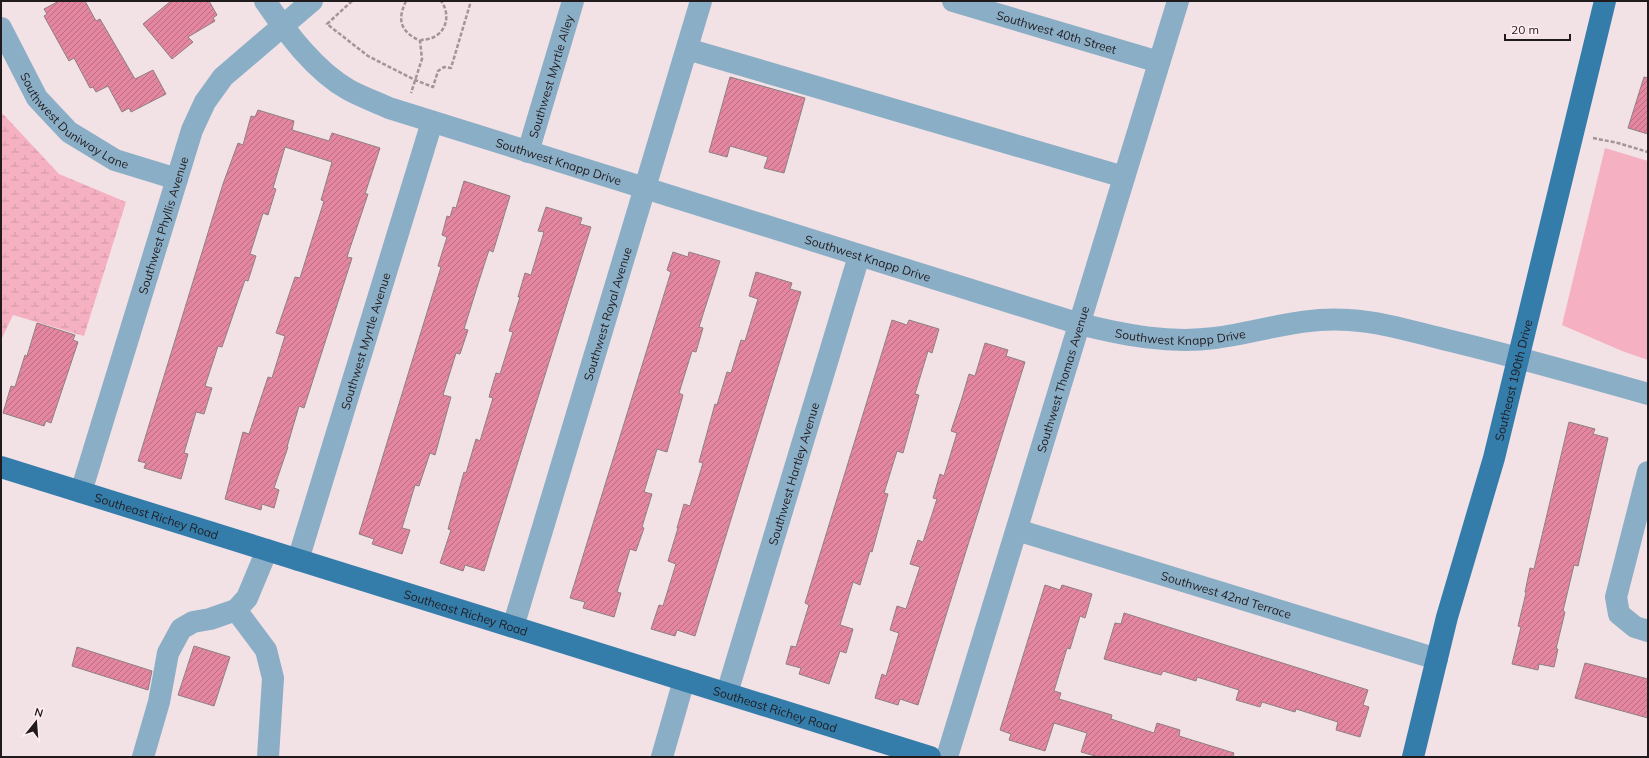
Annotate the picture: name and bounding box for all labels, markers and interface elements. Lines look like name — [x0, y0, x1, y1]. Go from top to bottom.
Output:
street label: Southwest 40th Street — [995, 7, 1118, 57]
street label: Southwest Myrtle Alley — [525, 12, 576, 140]
scale bar — [1505, 16, 1570, 42]
text: 20 m — [1511, 22, 1539, 37]
street label: Southwest Duniway Lane — [17, 70, 131, 171]
street label: Southwest Knapp Drive — [494, 134, 623, 188]
street label: Southwest Phyllis Avenue — [135, 155, 191, 296]
street label: Southwest Knapp Drive — [803, 231, 933, 284]
street label: Southwest Royal Avenue — [580, 245, 634, 382]
street label: Southwest Myrtle Avenue — [337, 271, 393, 411]
street label: Southwest Thomas Avenue — [1033, 304, 1092, 454]
street label: Southeast 190th Drive — [1491, 318, 1535, 442]
street label: Southwest Knapp Drive — [1114, 325, 1247, 347]
street label: Southwest Hartley Avenue — [765, 400, 822, 547]
street label: Southeast Richey Road — [93, 489, 220, 542]
street label: Southwest 42nd Terrace — [1159, 567, 1293, 621]
street label: Southeast Richey Road — [402, 586, 530, 639]
street label: Southeast Richey Road — [711, 682, 839, 735]
north arrow — [16, 702, 56, 742]
text: N — [33, 705, 45, 720]

